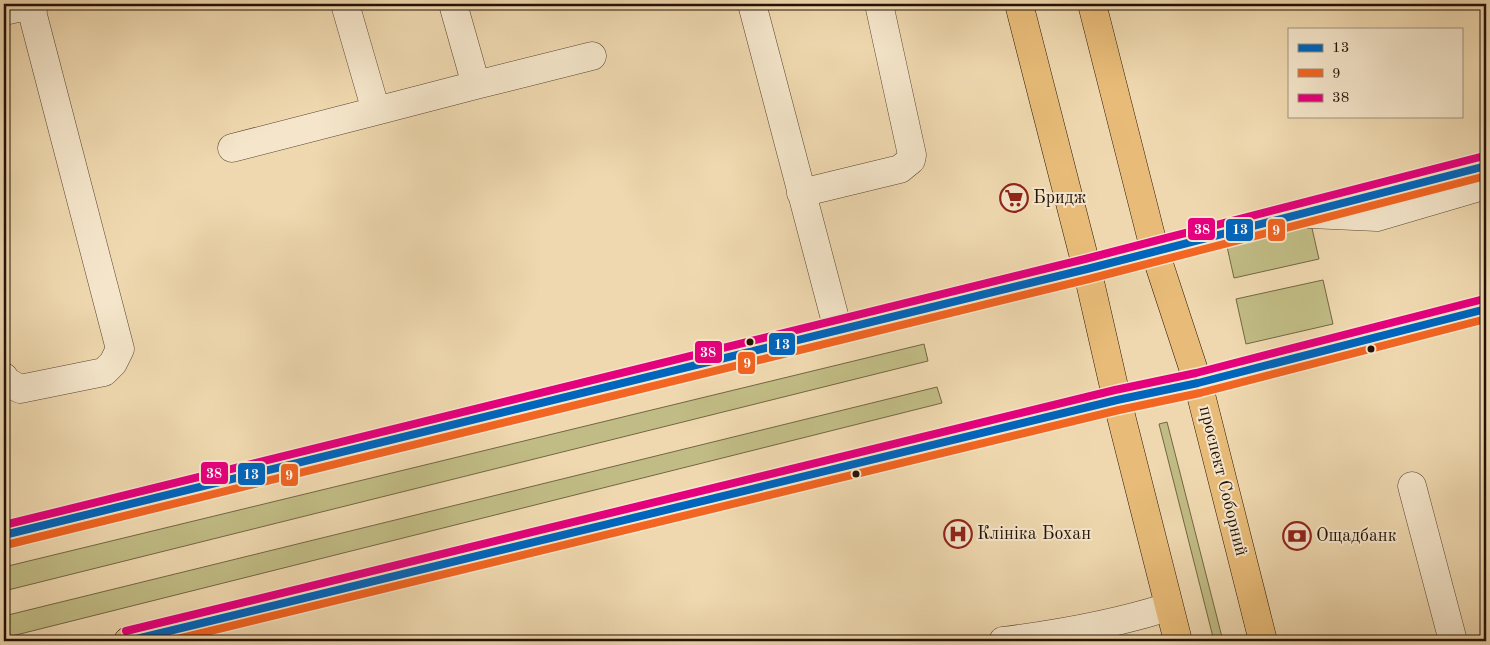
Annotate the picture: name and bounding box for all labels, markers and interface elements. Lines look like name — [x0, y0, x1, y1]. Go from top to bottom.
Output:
legend — [1288, 28, 1462, 118]
text: 13 — [1332, 41, 1349, 56]
text: 9 — [1332, 67, 1341, 82]
text: 38 — [1332, 91, 1349, 106]
supermarket icon: Бридж — [999, 183, 1029, 213]
place label: Бридж — [1033, 189, 1087, 207]
line badge: 38 — [1187, 217, 1216, 241]
line badge: 13 — [1225, 218, 1254, 242]
line badge: 9 — [1267, 218, 1286, 242]
text: 38 — [1194, 223, 1210, 237]
text: 13 — [1232, 223, 1248, 237]
text: 9 — [1272, 224, 1280, 238]
line badge: 13 — [768, 332, 796, 356]
unlabelled marker — [745, 337, 755, 347]
text: 13 — [774, 338, 790, 352]
line badge: 38 — [694, 340, 723, 364]
unlabelled marker — [1366, 344, 1376, 354]
text: 38 — [700, 346, 716, 360]
line badge: 9 — [737, 351, 756, 375]
text: 9 — [743, 357, 751, 371]
street label: проспект Соборний — [1196, 404, 1250, 558]
line badge: 38 — [200, 461, 229, 485]
line badge: 13 — [237, 462, 266, 486]
line badge: 9 — [280, 463, 299, 487]
text: 38 — [206, 467, 222, 481]
text: 13 — [243, 468, 259, 482]
text: 9 — [285, 469, 293, 483]
unlabelled marker — [851, 469, 861, 479]
hospital icon: Клініка Бохан — [943, 519, 973, 549]
bank icon: Ощадбанк — [1282, 521, 1312, 551]
place label: Клініка Бохан — [977, 525, 1091, 543]
place label: Ощадбанк — [1316, 527, 1397, 545]

